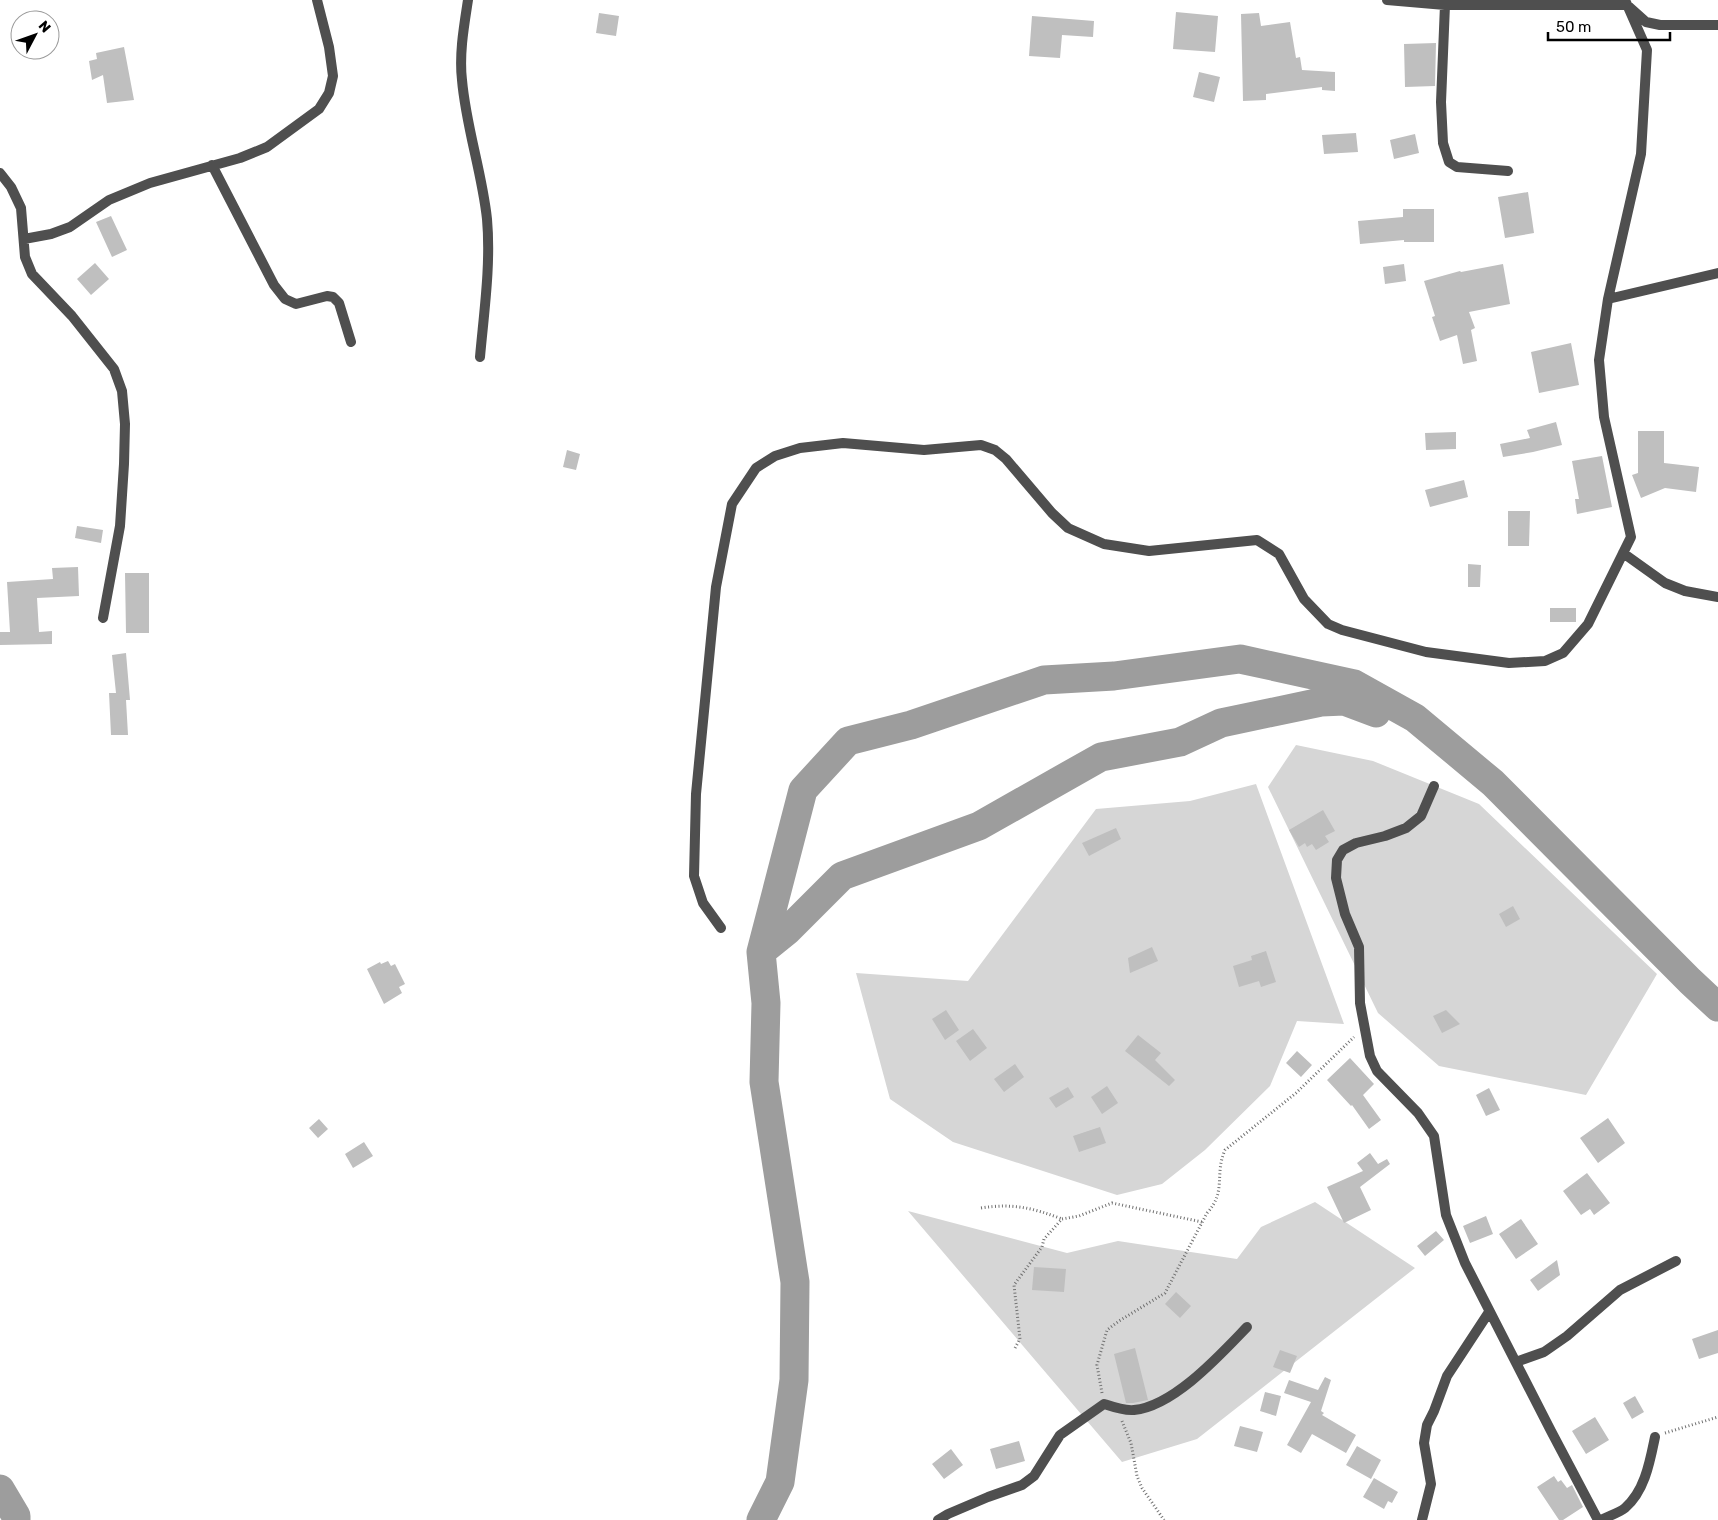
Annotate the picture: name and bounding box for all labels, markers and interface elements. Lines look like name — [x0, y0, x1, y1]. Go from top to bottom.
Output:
north arrow — [10, 10, 60, 60]
scale bar — [1548, 10, 1670, 42]
text: N — [35, 17, 54, 36]
text: 50 m — [1556, 18, 1591, 36]

